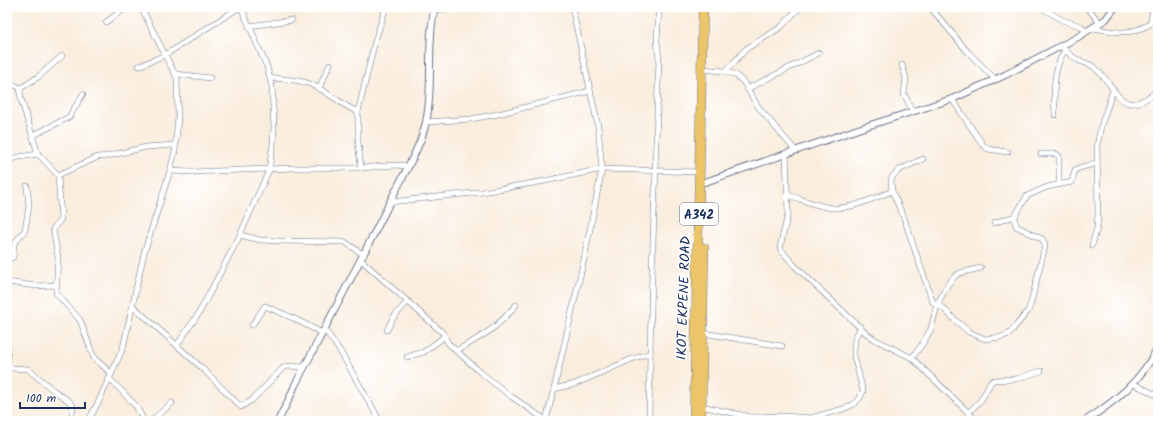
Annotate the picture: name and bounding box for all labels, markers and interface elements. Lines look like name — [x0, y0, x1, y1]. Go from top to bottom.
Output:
road number: A342 — [680, 203, 718, 225]
street label: IKOT EKPENE ROAD — [671, 236, 697, 360]
scale bar — [20, 384, 85, 410]
text: 100 m — [26, 389, 57, 408]

